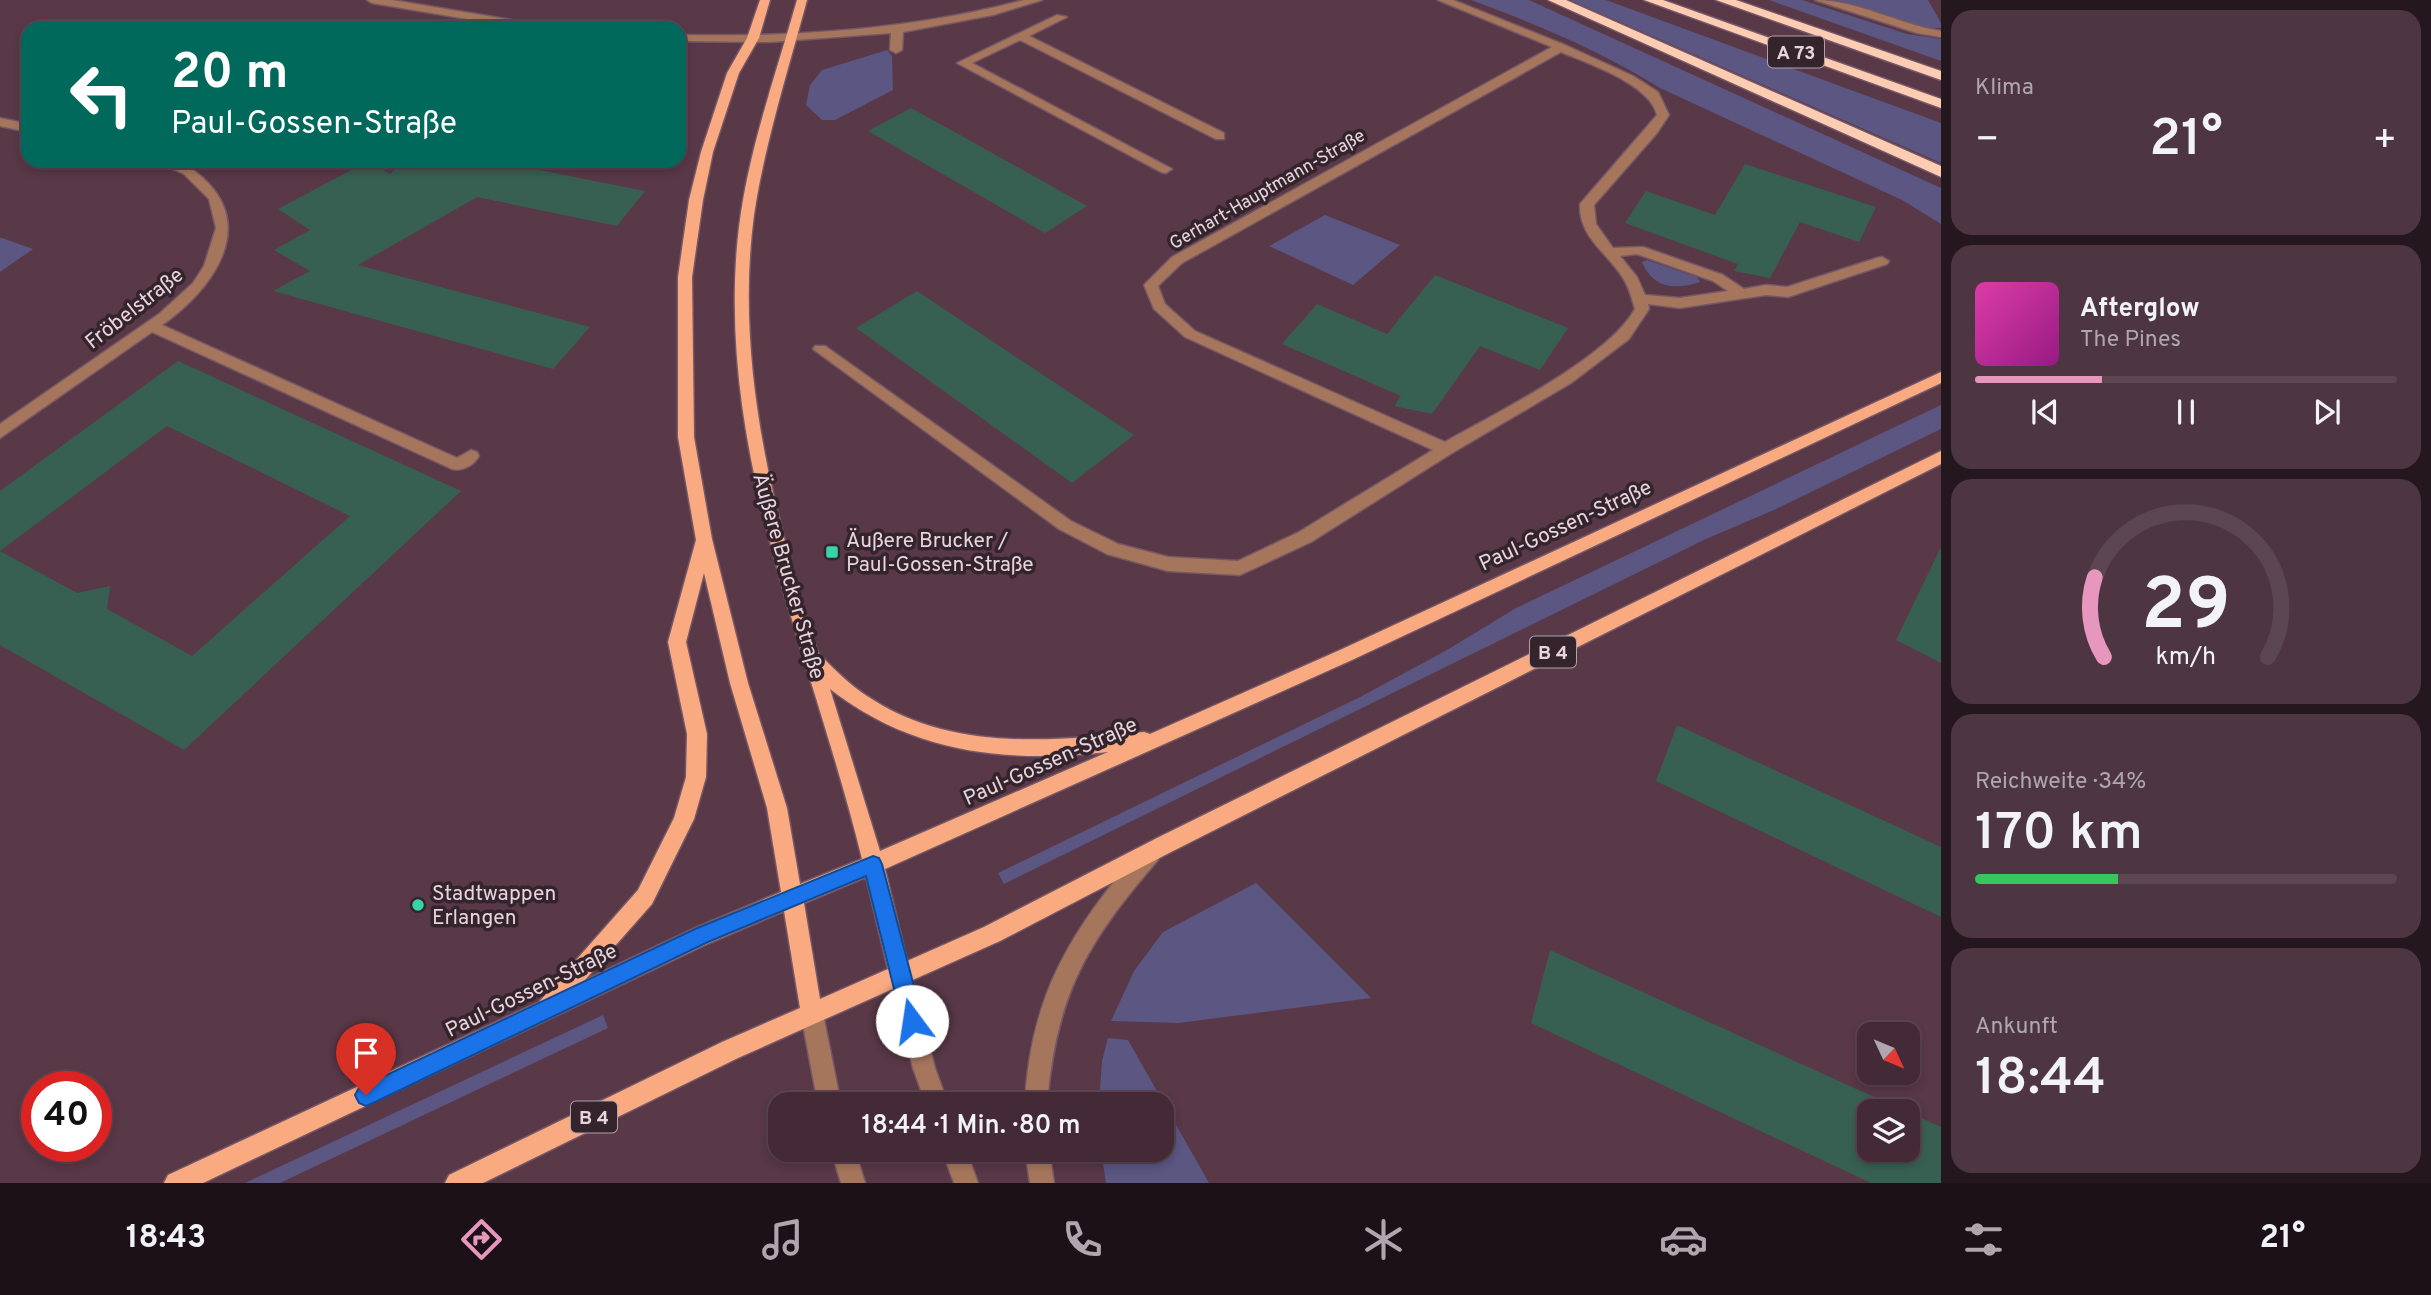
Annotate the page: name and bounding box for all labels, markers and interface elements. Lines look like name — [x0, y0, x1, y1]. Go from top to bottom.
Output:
road number: A 73 — [1768, 36, 1824, 68]
text: 20 m — [171, 44, 288, 106]
icon: left — [56, 49, 147, 140]
text: Klima — [1975, 74, 2034, 103]
text: Paul-Gossen-Straße — [171, 105, 457, 145]
text: 21° — [2149, 108, 2223, 174]
text: − — [1975, 117, 2000, 166]
text: + — [2372, 117, 2397, 166]
street label: Gerhart-Hauptmann-Straße — [1166, 125, 1370, 256]
street label: Fröbelstraße — [80, 262, 190, 356]
text: Afterglow — [2080, 293, 2200, 326]
text: The Pines — [2080, 326, 2181, 355]
icon: previous — [2026, 393, 2064, 431]
icon: pause — [2167, 393, 2205, 431]
icon: next — [2308, 393, 2346, 431]
street label: Äußere Brucker Straße — [745, 470, 830, 683]
street label: Paul-Gossen-Straße — [1475, 474, 1656, 578]
place label: Äußere Brucker / Paul-Gossen-Straße — [846, 528, 1034, 579]
marker: Äußere Brucker / Paul-Gossen-Straße — [824, 544, 840, 560]
text: 29 — [2141, 564, 2231, 656]
road number: B 4 — [1530, 636, 1576, 667]
text: km/h — [2156, 642, 2216, 674]
street label: Paul-Gossen-Straße — [959, 712, 1142, 813]
text: Reichweite · 34% — [1975, 768, 2146, 797]
text: 170 km — [1975, 802, 2143, 868]
place label: Stadtwappen Erlangen — [432, 881, 556, 932]
marker: Stadtwappen Erlangen — [410, 897, 426, 913]
street label: Paul-Gossen-Straße — [441, 938, 622, 1045]
position arrow — [875, 984, 949, 1058]
text: Ankunft — [1975, 1013, 2058, 1042]
north arrow — [1857, 1022, 1920, 1085]
map controls — [1857, 1022, 1920, 1162]
pin — [336, 1023, 396, 1095]
icon: arrive — [347, 1034, 385, 1072]
text: 18:44 — [1975, 1047, 2106, 1113]
speed limit sign: 40 — [21, 1071, 112, 1162]
button: layers — [1857, 1099, 1920, 1162]
road number: B 4 — [571, 1102, 617, 1133]
text: 18:44 · 1 Min. · 80 m — [862, 1110, 1080, 1143]
icon: directions — [457, 1215, 506, 1264]
icon: music — [758, 1215, 807, 1264]
icon: phone — [1058, 1215, 1107, 1264]
icon: climate — [1359, 1215, 1408, 1264]
icon: car — [1659, 1215, 1708, 1264]
icon: filters — [1959, 1215, 2008, 1264]
text: 18:43 — [126, 1219, 206, 1259]
text: 21° — [2260, 1219, 2305, 1259]

